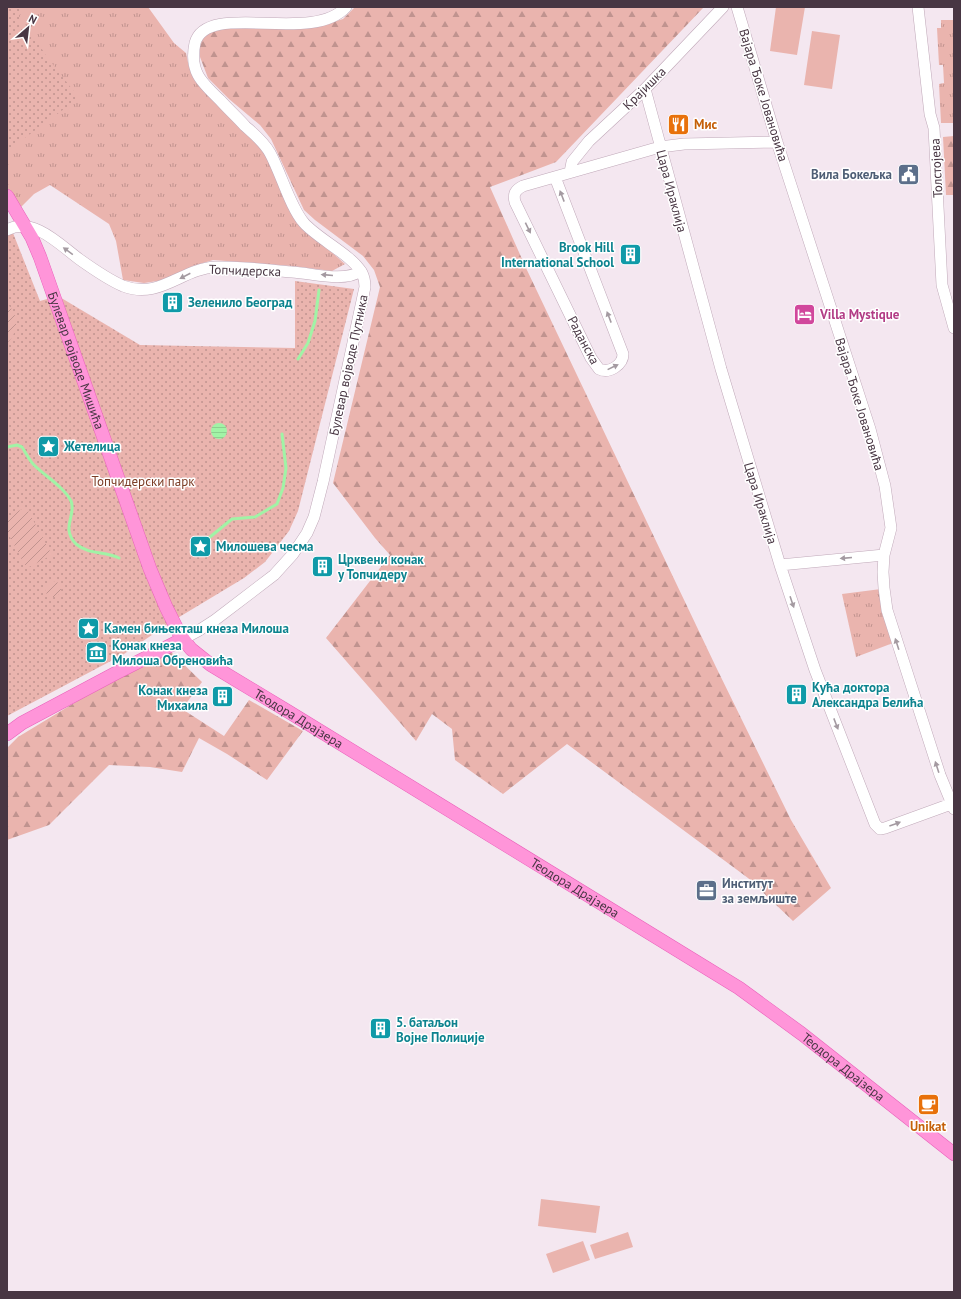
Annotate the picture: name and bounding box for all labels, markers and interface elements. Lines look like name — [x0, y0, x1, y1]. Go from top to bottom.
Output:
north arrow — [8, 8, 48, 48]
text: N — [26, 11, 39, 27]
street label: Вајара Ђоке Јовановића — [735, 27, 792, 164]
street label: Крајишка — [619, 63, 670, 114]
restaurant icon: Мис — [666, 111, 692, 137]
place label: Мис — [694, 116, 717, 133]
street label: Толстојева — [926, 138, 947, 198]
street label: Цара Ираклија — [652, 148, 691, 234]
public building icon: Вила Бокељка — [895, 161, 921, 187]
place label: Вила Бокељка — [811, 166, 892, 183]
one-way arrow — [559, 190, 565, 202]
one-way arrow — [525, 222, 531, 234]
place label: Brook Hill International School — [501, 239, 614, 271]
building icon: Brook Hill International School — [617, 241, 643, 267]
one-way arrow — [63, 247, 74, 255]
street label: Топчидерска — [209, 261, 281, 280]
one-way arrow — [321, 272, 333, 279]
one-way arrow — [179, 273, 191, 279]
street label: Булевар војводе Мишића — [44, 289, 108, 432]
building icon: Зеленило Београд — [160, 289, 186, 315]
street label: Булевар војводе Путника — [325, 293, 372, 437]
place label: Зеленило Београд — [188, 294, 293, 311]
hotel icon: Villa Mystique — [791, 301, 817, 327]
place label: Villa Mystique — [819, 306, 900, 323]
one-way arrow — [606, 311, 612, 323]
street label: Раданска — [564, 313, 603, 367]
street label: Вајара Ђоке Јовановића — [831, 336, 888, 473]
one-way arrow — [607, 364, 619, 370]
place icon: Жетелица — [35, 433, 61, 459]
place label: Жетелица — [63, 438, 120, 455]
street label: Цара Ираклија — [740, 460, 781, 546]
park label: Топчидерски парк — [92, 473, 195, 490]
place icon: Милошева чесма — [188, 533, 214, 559]
place label: Милошева чесма — [216, 538, 314, 555]
place label: Црквени конак у Топчидеру — [337, 551, 424, 583]
building icon: Црквени конак у Топчидеру — [309, 553, 335, 579]
one-way arrow — [840, 555, 852, 562]
one-way arrow — [790, 596, 796, 608]
place icon: Камен бињекташ кнеза Милоша — [75, 615, 101, 641]
place label: Камен бињекташ кнеза Милоша — [104, 620, 289, 637]
place label: Конак кнеза Милоша Обреновића — [112, 637, 233, 669]
one-way arrow — [894, 637, 900, 649]
museum icon: Конак кнеза Милоша Обреновића — [83, 639, 109, 665]
place label: Кућа доктора Александра Белића — [812, 679, 923, 711]
building icon: Кућа доктора Александра Белића — [783, 681, 809, 707]
place label: Конак кнеза Михаила — [138, 682, 208, 714]
building icon: Конак кнеза Михаила — [210, 684, 236, 710]
street label: Теодора Драјзера — [251, 685, 346, 752]
one-way arrow — [834, 718, 840, 730]
one-way arrow — [934, 761, 940, 773]
one-way arrow — [889, 821, 901, 827]
street label: Теодора Драјзера — [527, 854, 622, 922]
place label: Институт за земљиште — [722, 875, 797, 907]
office icon: Институт за земљиште — [693, 877, 719, 903]
place label: 5. батаљон Војне Полиције — [396, 1014, 485, 1046]
building icon: 5. батаљон Војне Полиције — [367, 1016, 393, 1042]
street label: Теодора Драјзера — [798, 1029, 888, 1105]
cafe icon: Unikat — [915, 1091, 941, 1117]
place label: Unikat — [910, 1118, 947, 1135]

